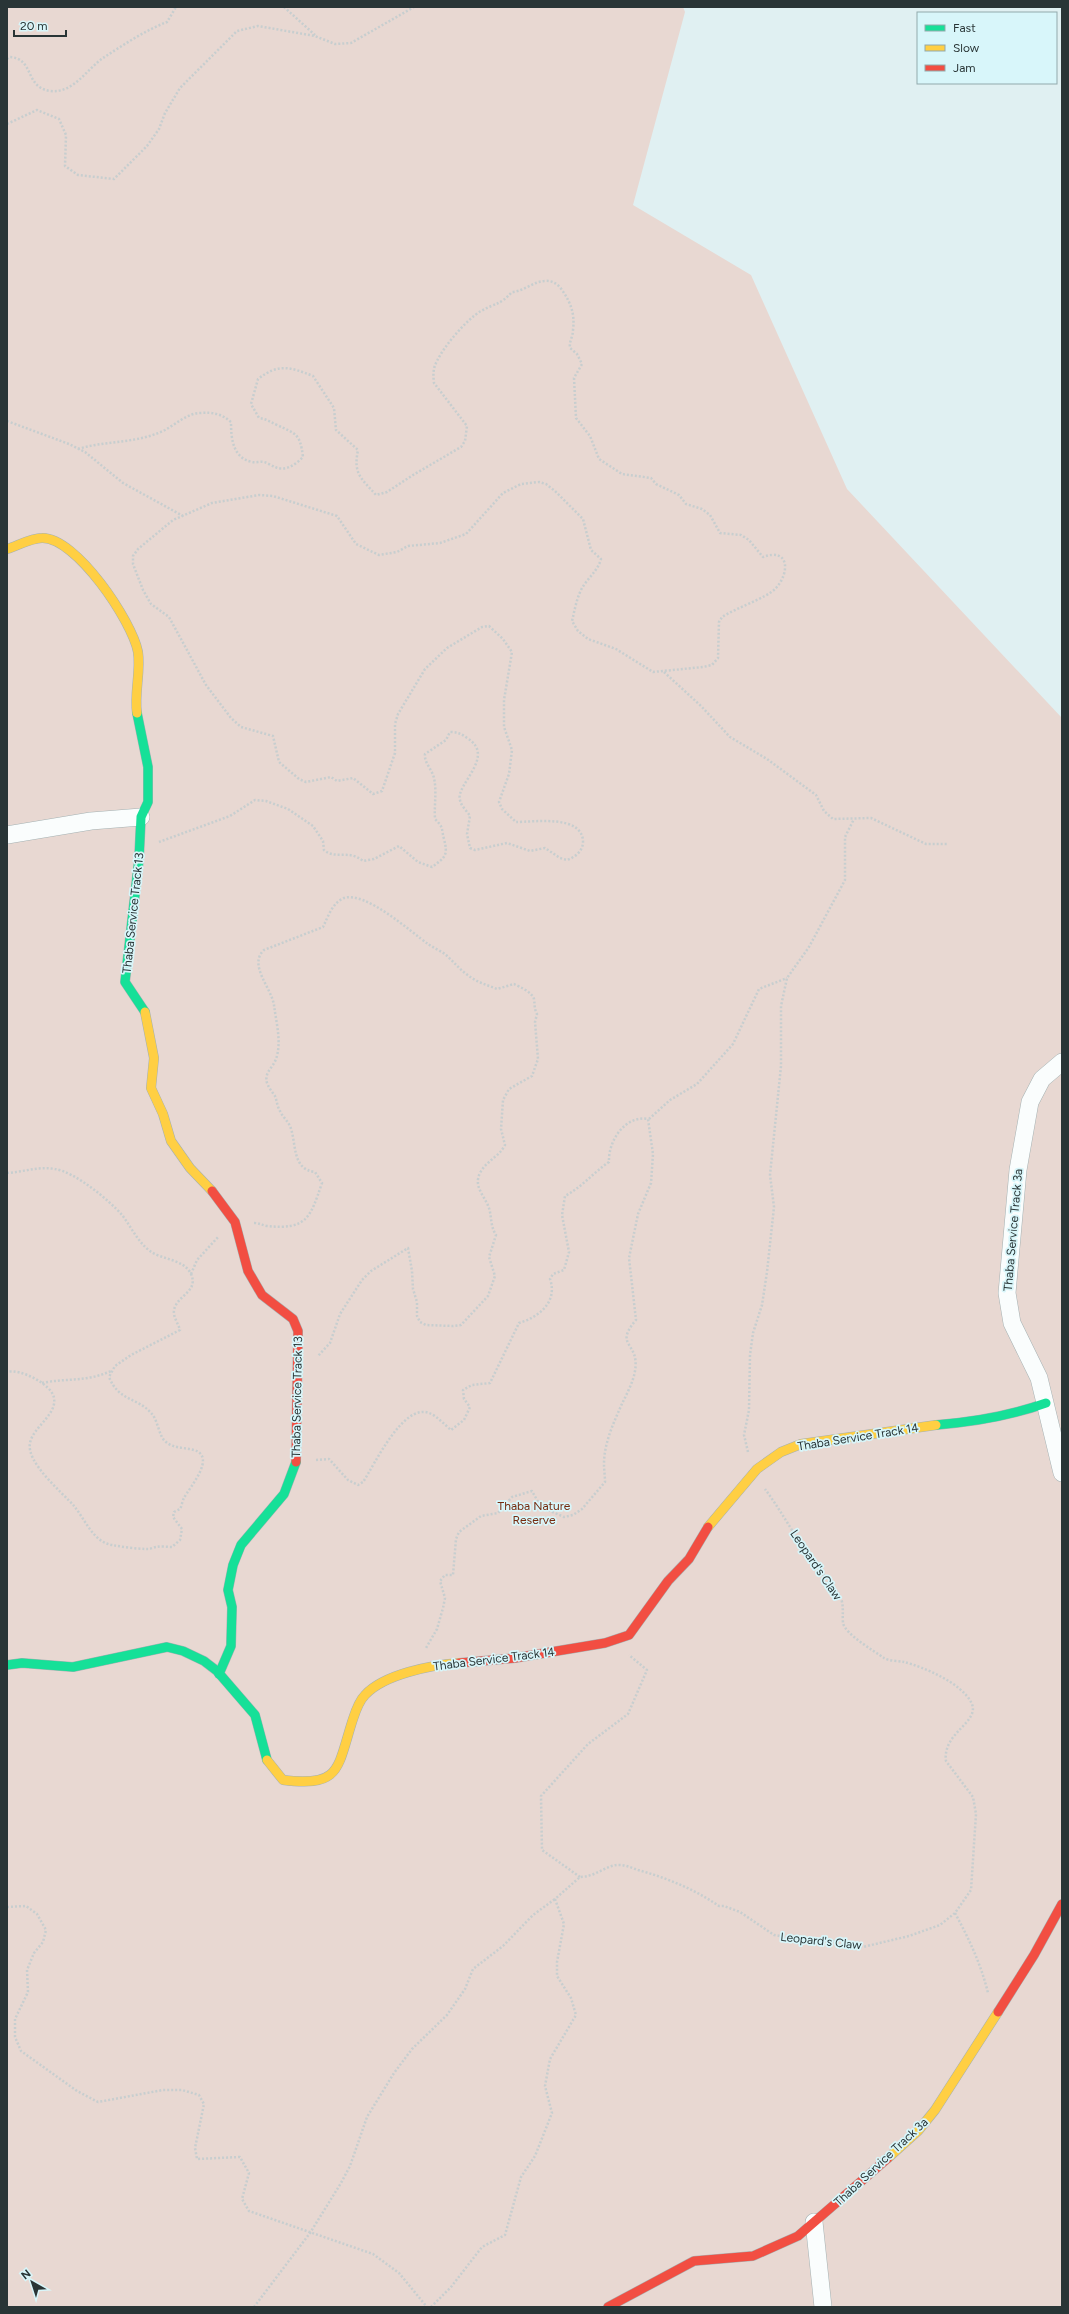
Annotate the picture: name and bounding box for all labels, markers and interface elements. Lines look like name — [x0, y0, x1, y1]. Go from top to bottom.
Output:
scale bar — [14, 12, 66, 38]
legend — [917, 12, 1057, 84]
text: 20 m — [20, 19, 48, 33]
text: Fast — [953, 21, 976, 35]
text: Slow — [953, 41, 980, 55]
text: Jam — [953, 61, 976, 75]
street label: Thaba Service Track 13 — [120, 852, 146, 974]
street label: Thaba Service Track 3a — [1001, 1168, 1025, 1292]
street label: Thaba Service Track 13 — [289, 1336, 305, 1458]
street label: Thaba Service Track 14 — [796, 1420, 920, 1453]
park label: Thaba Nature Reserve — [498, 1499, 571, 1527]
street label: Leopard's Claw — [787, 1527, 845, 1603]
street label: Thaba Service Track 14 — [432, 1645, 556, 1673]
street label: Leopard's Claw — [780, 1930, 863, 1952]
street label: Thaba Service Track 3a — [831, 2115, 931, 2209]
north arrow — [12, 2262, 52, 2302]
text: N — [19, 2267, 33, 2282]

